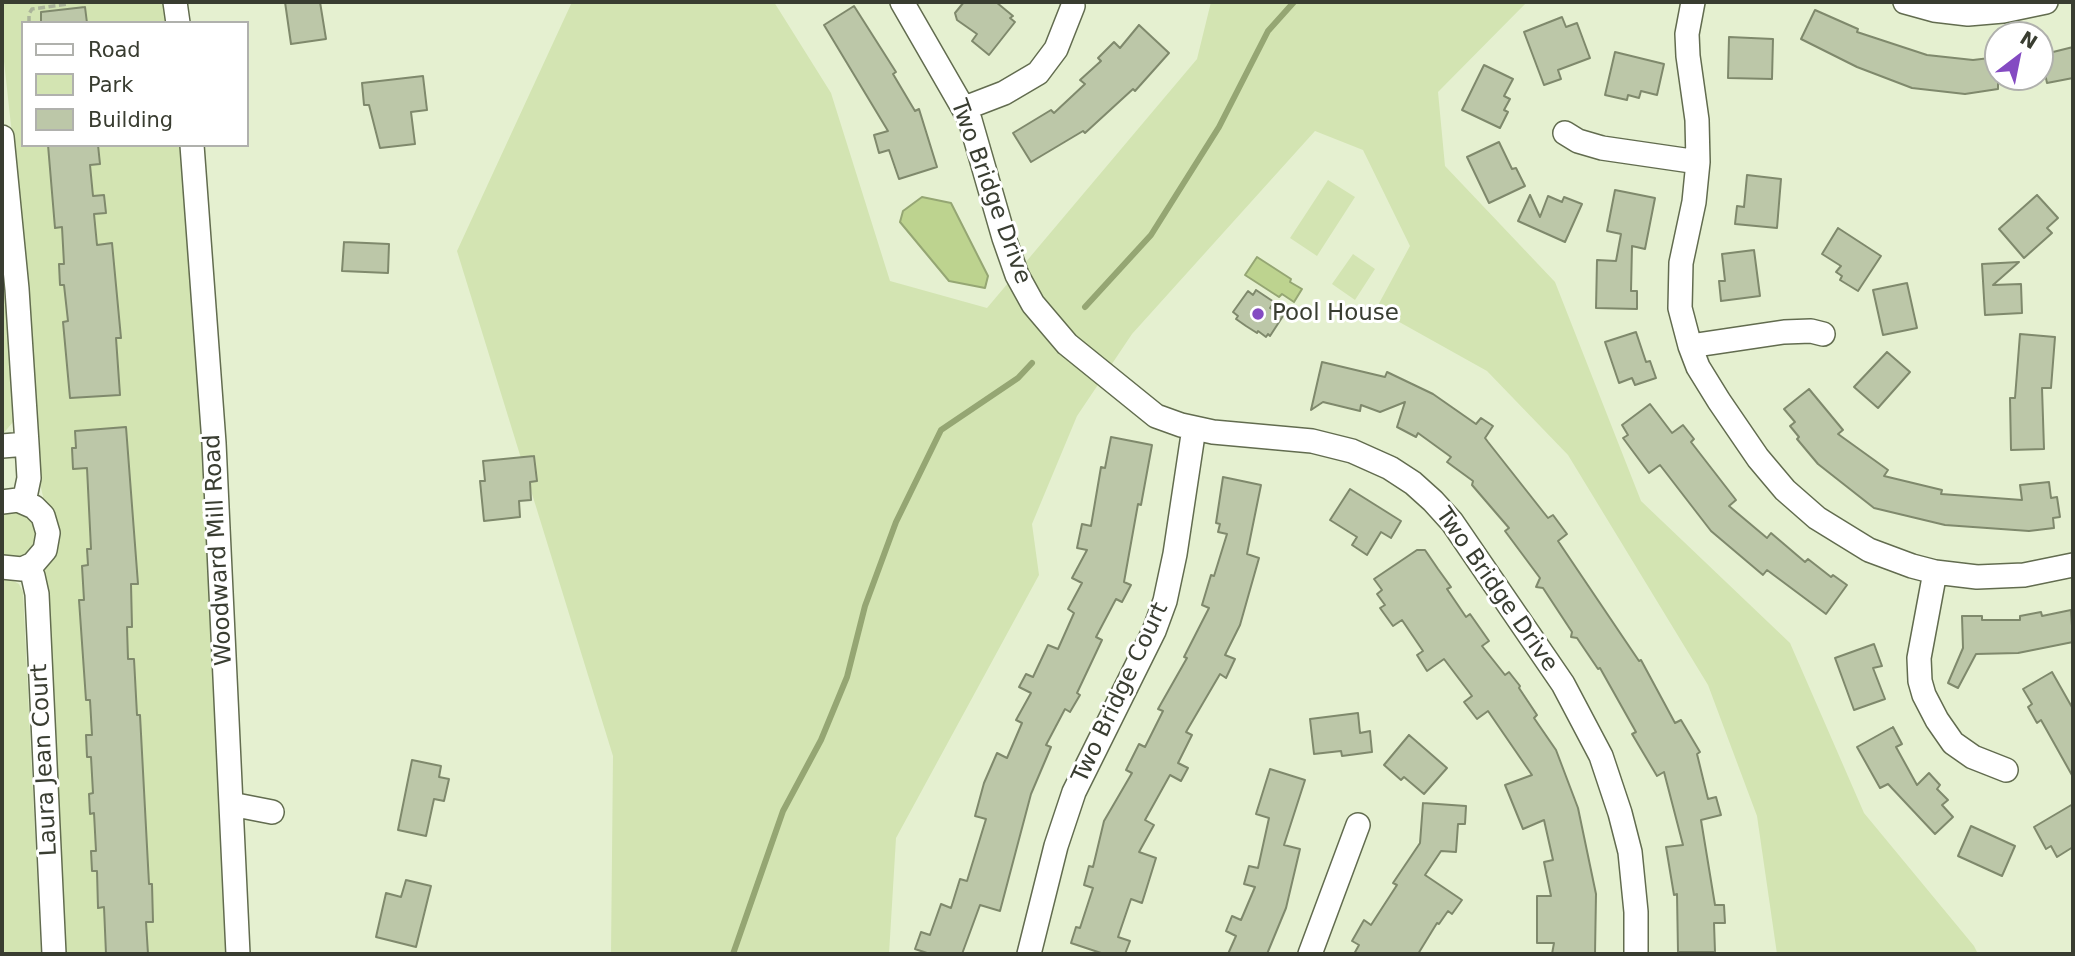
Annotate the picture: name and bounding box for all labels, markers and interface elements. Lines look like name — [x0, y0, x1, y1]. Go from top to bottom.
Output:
legend — [21, 21, 248, 147]
north arrow — [1984, 21, 2054, 91]
text: N — [2016, 26, 2042, 53]
text: Road — [88, 38, 141, 62]
text: Park — [88, 73, 133, 97]
street label: Two Bridge Drive — [944, 96, 1036, 288]
text: Building — [88, 108, 173, 132]
place label: Pool House — [1272, 300, 1399, 328]
marker: Pool House — [1250, 306, 1266, 322]
street label: Woodward Mill Road — [199, 433, 239, 667]
street label: Two Bridge Drive — [1429, 503, 1563, 677]
street label: Two Bridge Court — [1067, 598, 1175, 788]
street label: Laura Jean Court — [26, 663, 64, 857]

